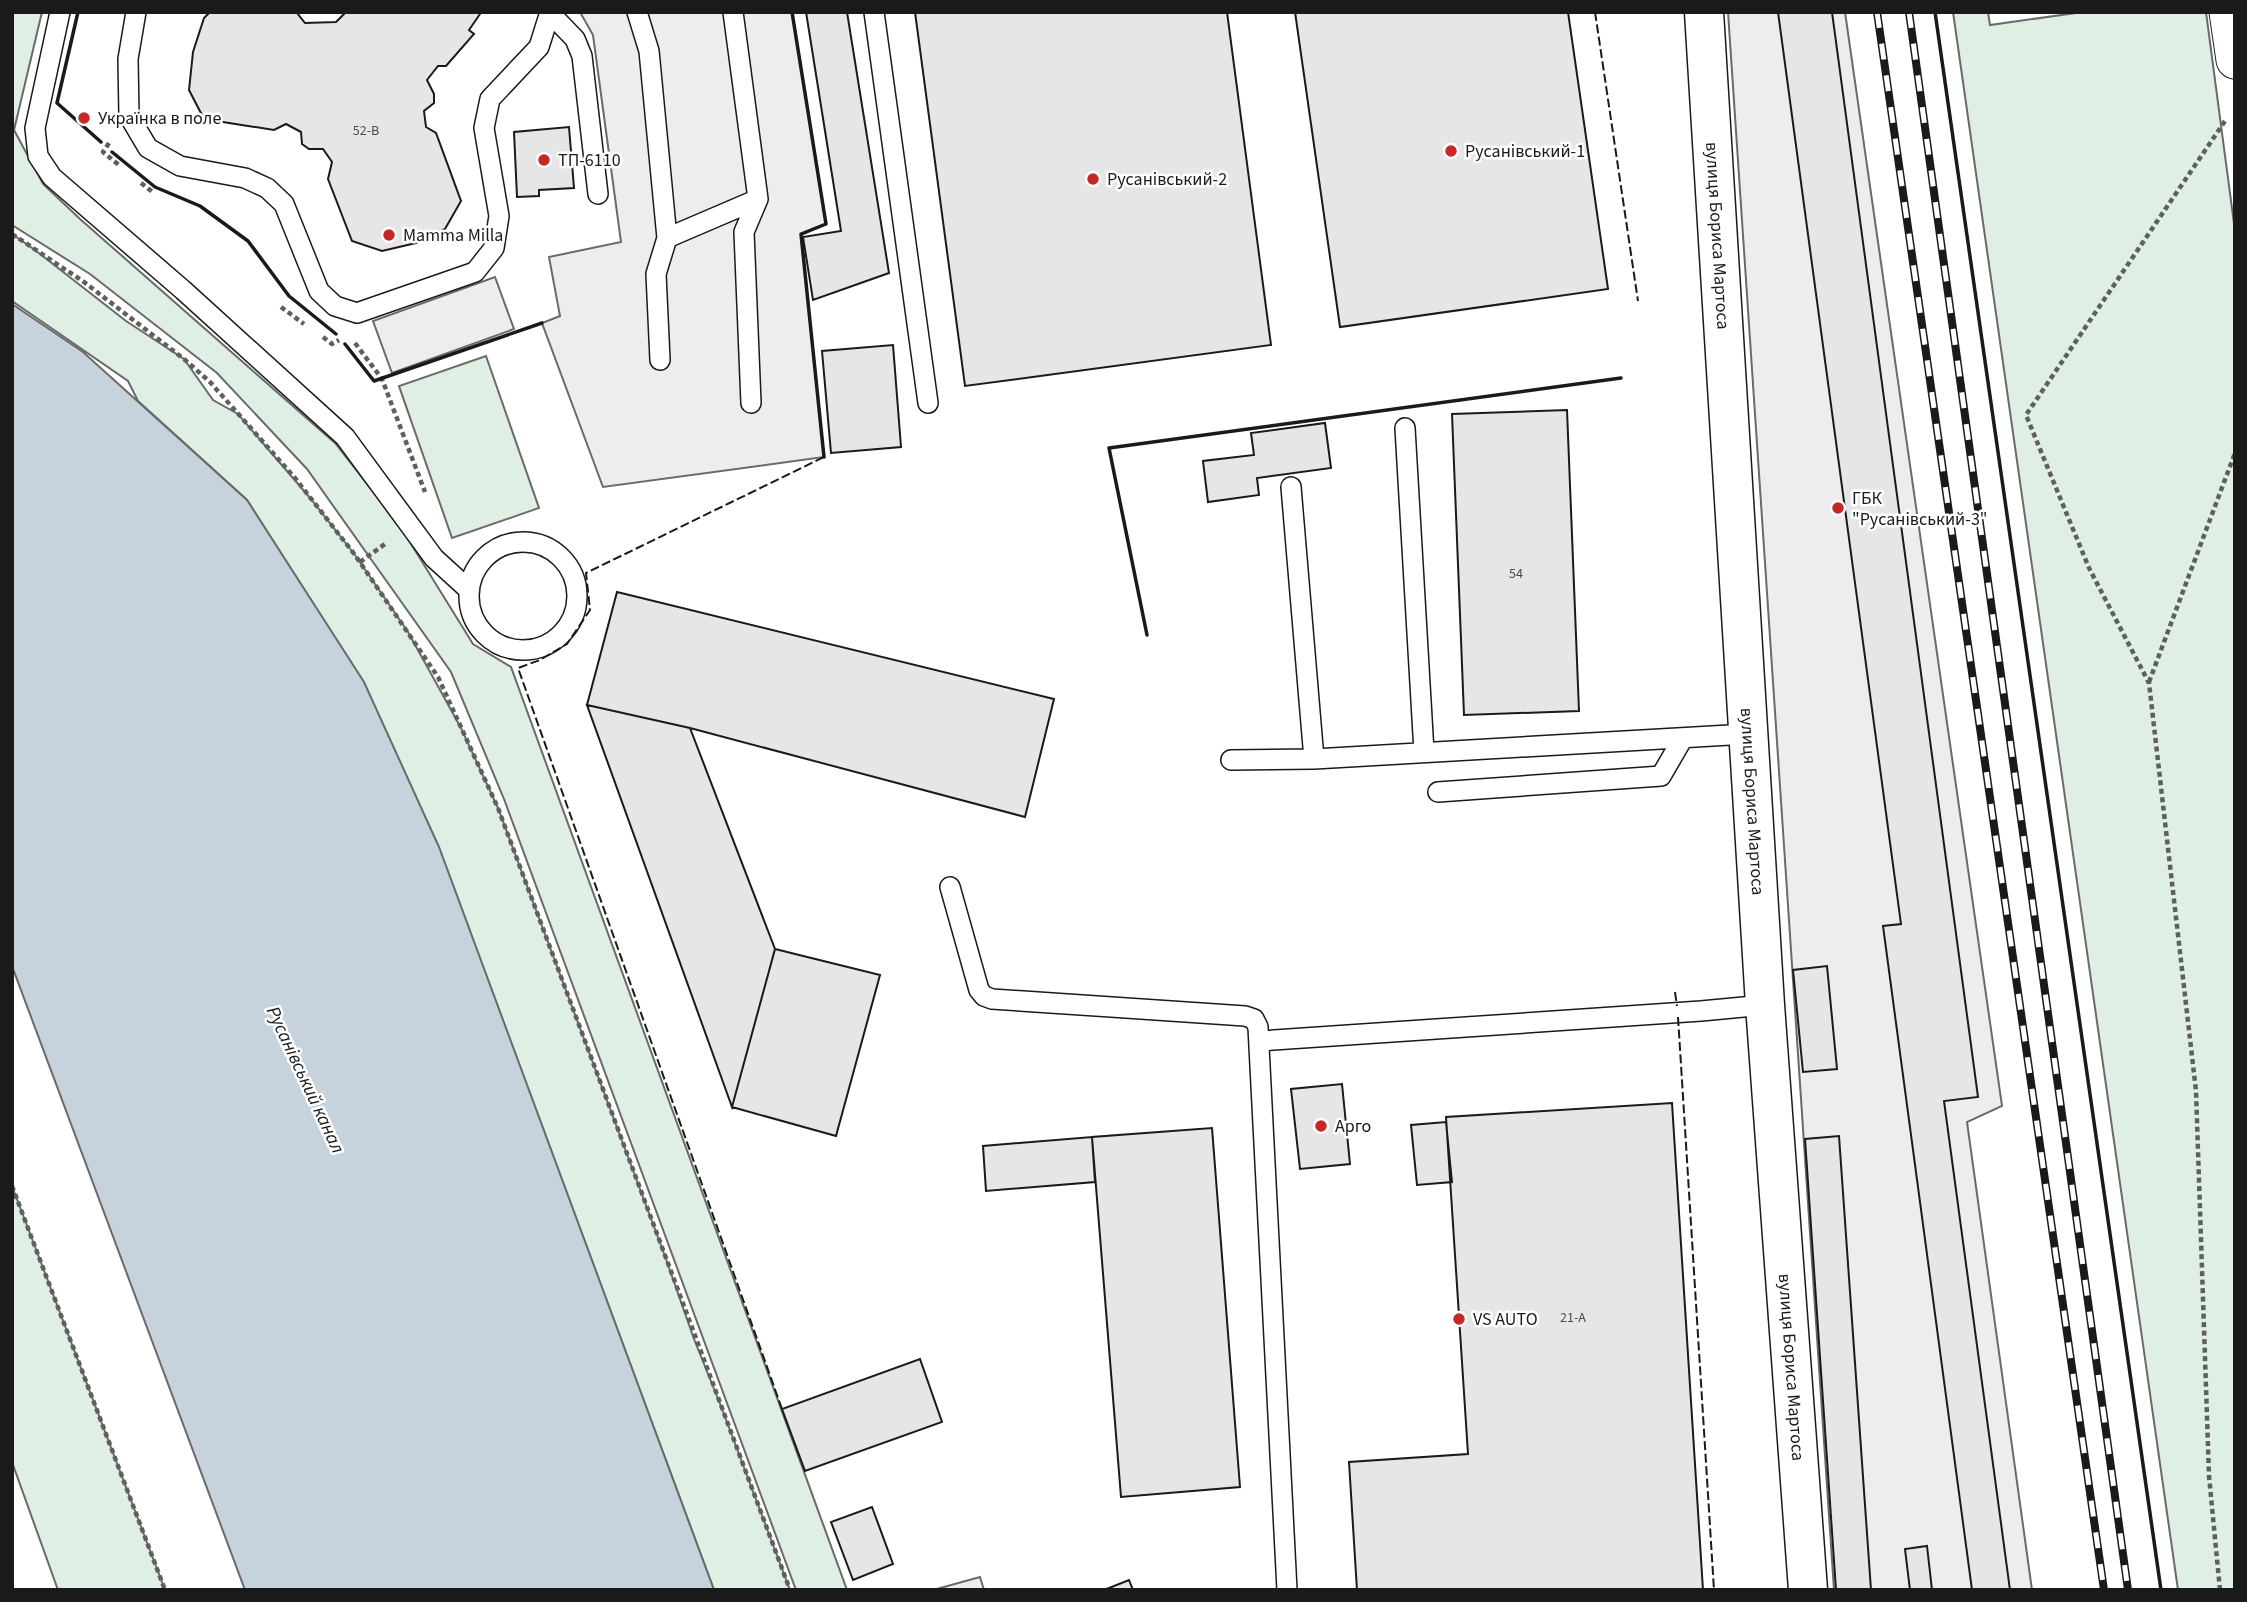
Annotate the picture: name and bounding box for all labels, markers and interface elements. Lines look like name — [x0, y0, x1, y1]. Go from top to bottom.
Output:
place label: Українка в поле — [98, 106, 221, 131]
marker: Українка в поле — [76, 110, 92, 126]
house number: 52-В — [353, 121, 379, 141]
place label: Русанівський-1 — [1465, 139, 1585, 164]
street label: вулиця Бориса Мартоса — [1699, 141, 1736, 330]
marker: Русанівський-1 — [1443, 143, 1459, 159]
place label: ТП-6110 — [558, 148, 621, 173]
marker: ТП-6110 — [536, 152, 552, 168]
place label: Русанівський-2 — [1107, 167, 1227, 192]
marker: Русанівський-2 — [1085, 171, 1101, 187]
place label: Mamma Milla — [403, 223, 503, 248]
marker: Mamma Milla — [381, 227, 397, 243]
place label: ГБК "Русанівський-3" — [1852, 486, 1988, 532]
marker: ГБК "Русанівський-3" — [1830, 500, 1846, 516]
house number: 54 — [1509, 564, 1523, 584]
street label: вулиця Бориса Мартоса — [1734, 707, 1771, 896]
water label: Русанівський канал — [259, 1002, 351, 1158]
place label: Арго — [1335, 1114, 1371, 1139]
marker: Арго — [1313, 1118, 1329, 1134]
street label: вулиця Бориса Мартоса — [1772, 1273, 1811, 1462]
place label: VS AUTO — [1473, 1307, 1538, 1332]
house number: 21-А — [1560, 1308, 1586, 1328]
marker: VS AUTO — [1451, 1311, 1467, 1327]

